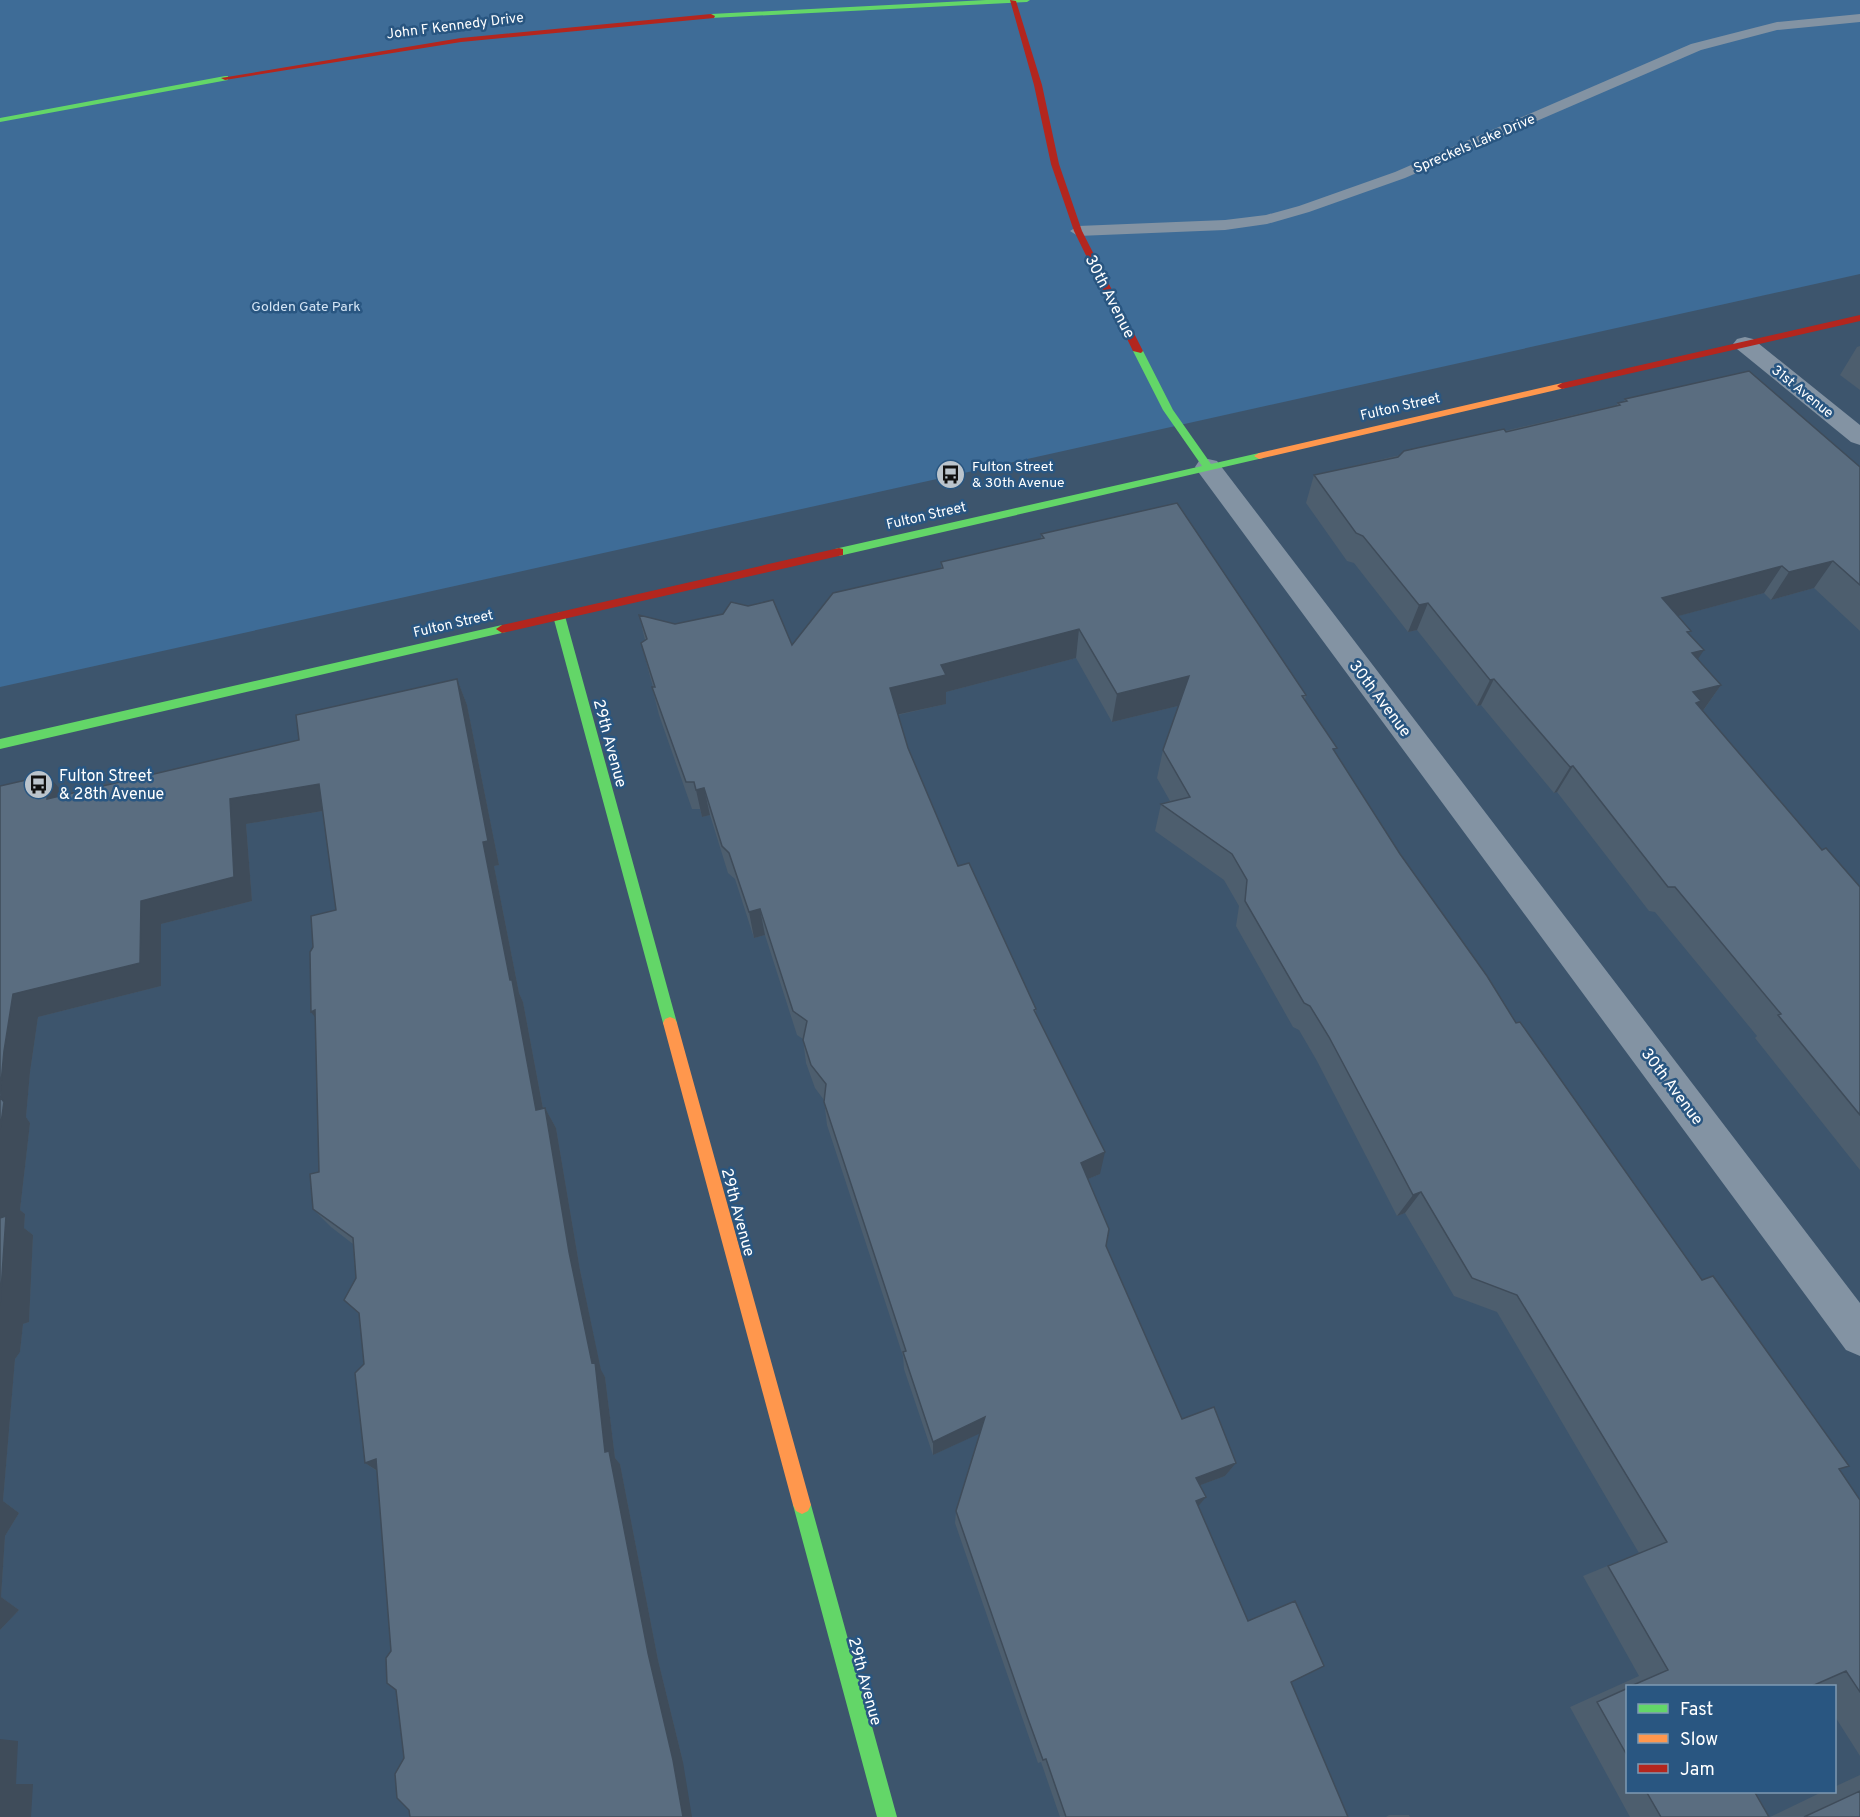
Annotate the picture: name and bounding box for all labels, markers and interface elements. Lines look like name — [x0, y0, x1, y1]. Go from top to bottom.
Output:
street label: John F Kennedy Drive — [386, 10, 525, 43]
street label: Spreckels Lake Drive — [1411, 111, 1538, 178]
street label: 30th Avenue — [1080, 252, 1139, 342]
park label: Golden Gate Park — [251, 299, 361, 316]
street label: 31st Avenue — [1768, 362, 1836, 422]
street label: Fulton Street — [1359, 390, 1442, 425]
bus stop icon: Fulton Street & 30th Avenue — [935, 458, 967, 490]
place label: Fulton Street & 30th Avenue — [972, 459, 1064, 492]
street label: Fulton Street — [885, 499, 968, 534]
street label: Fulton Street — [412, 607, 495, 642]
street label: 30th Avenue — [1344, 657, 1415, 742]
street label: 29th Avenue — [588, 697, 630, 790]
place label: Fulton Street & 28th Avenue — [59, 767, 164, 805]
bus stop icon: Fulton Street & 28th Avenue — [22, 768, 54, 800]
street label: 30th Avenue — [1636, 1045, 1707, 1130]
street label: 29th Avenue — [716, 1166, 758, 1259]
street label: 29th Avenue — [843, 1635, 885, 1728]
legend — [1626, 1685, 1836, 1793]
text: Fast — [1680, 1699, 1713, 1722]
text: Slow — [1680, 1729, 1718, 1752]
text: Jam — [1680, 1759, 1715, 1782]

